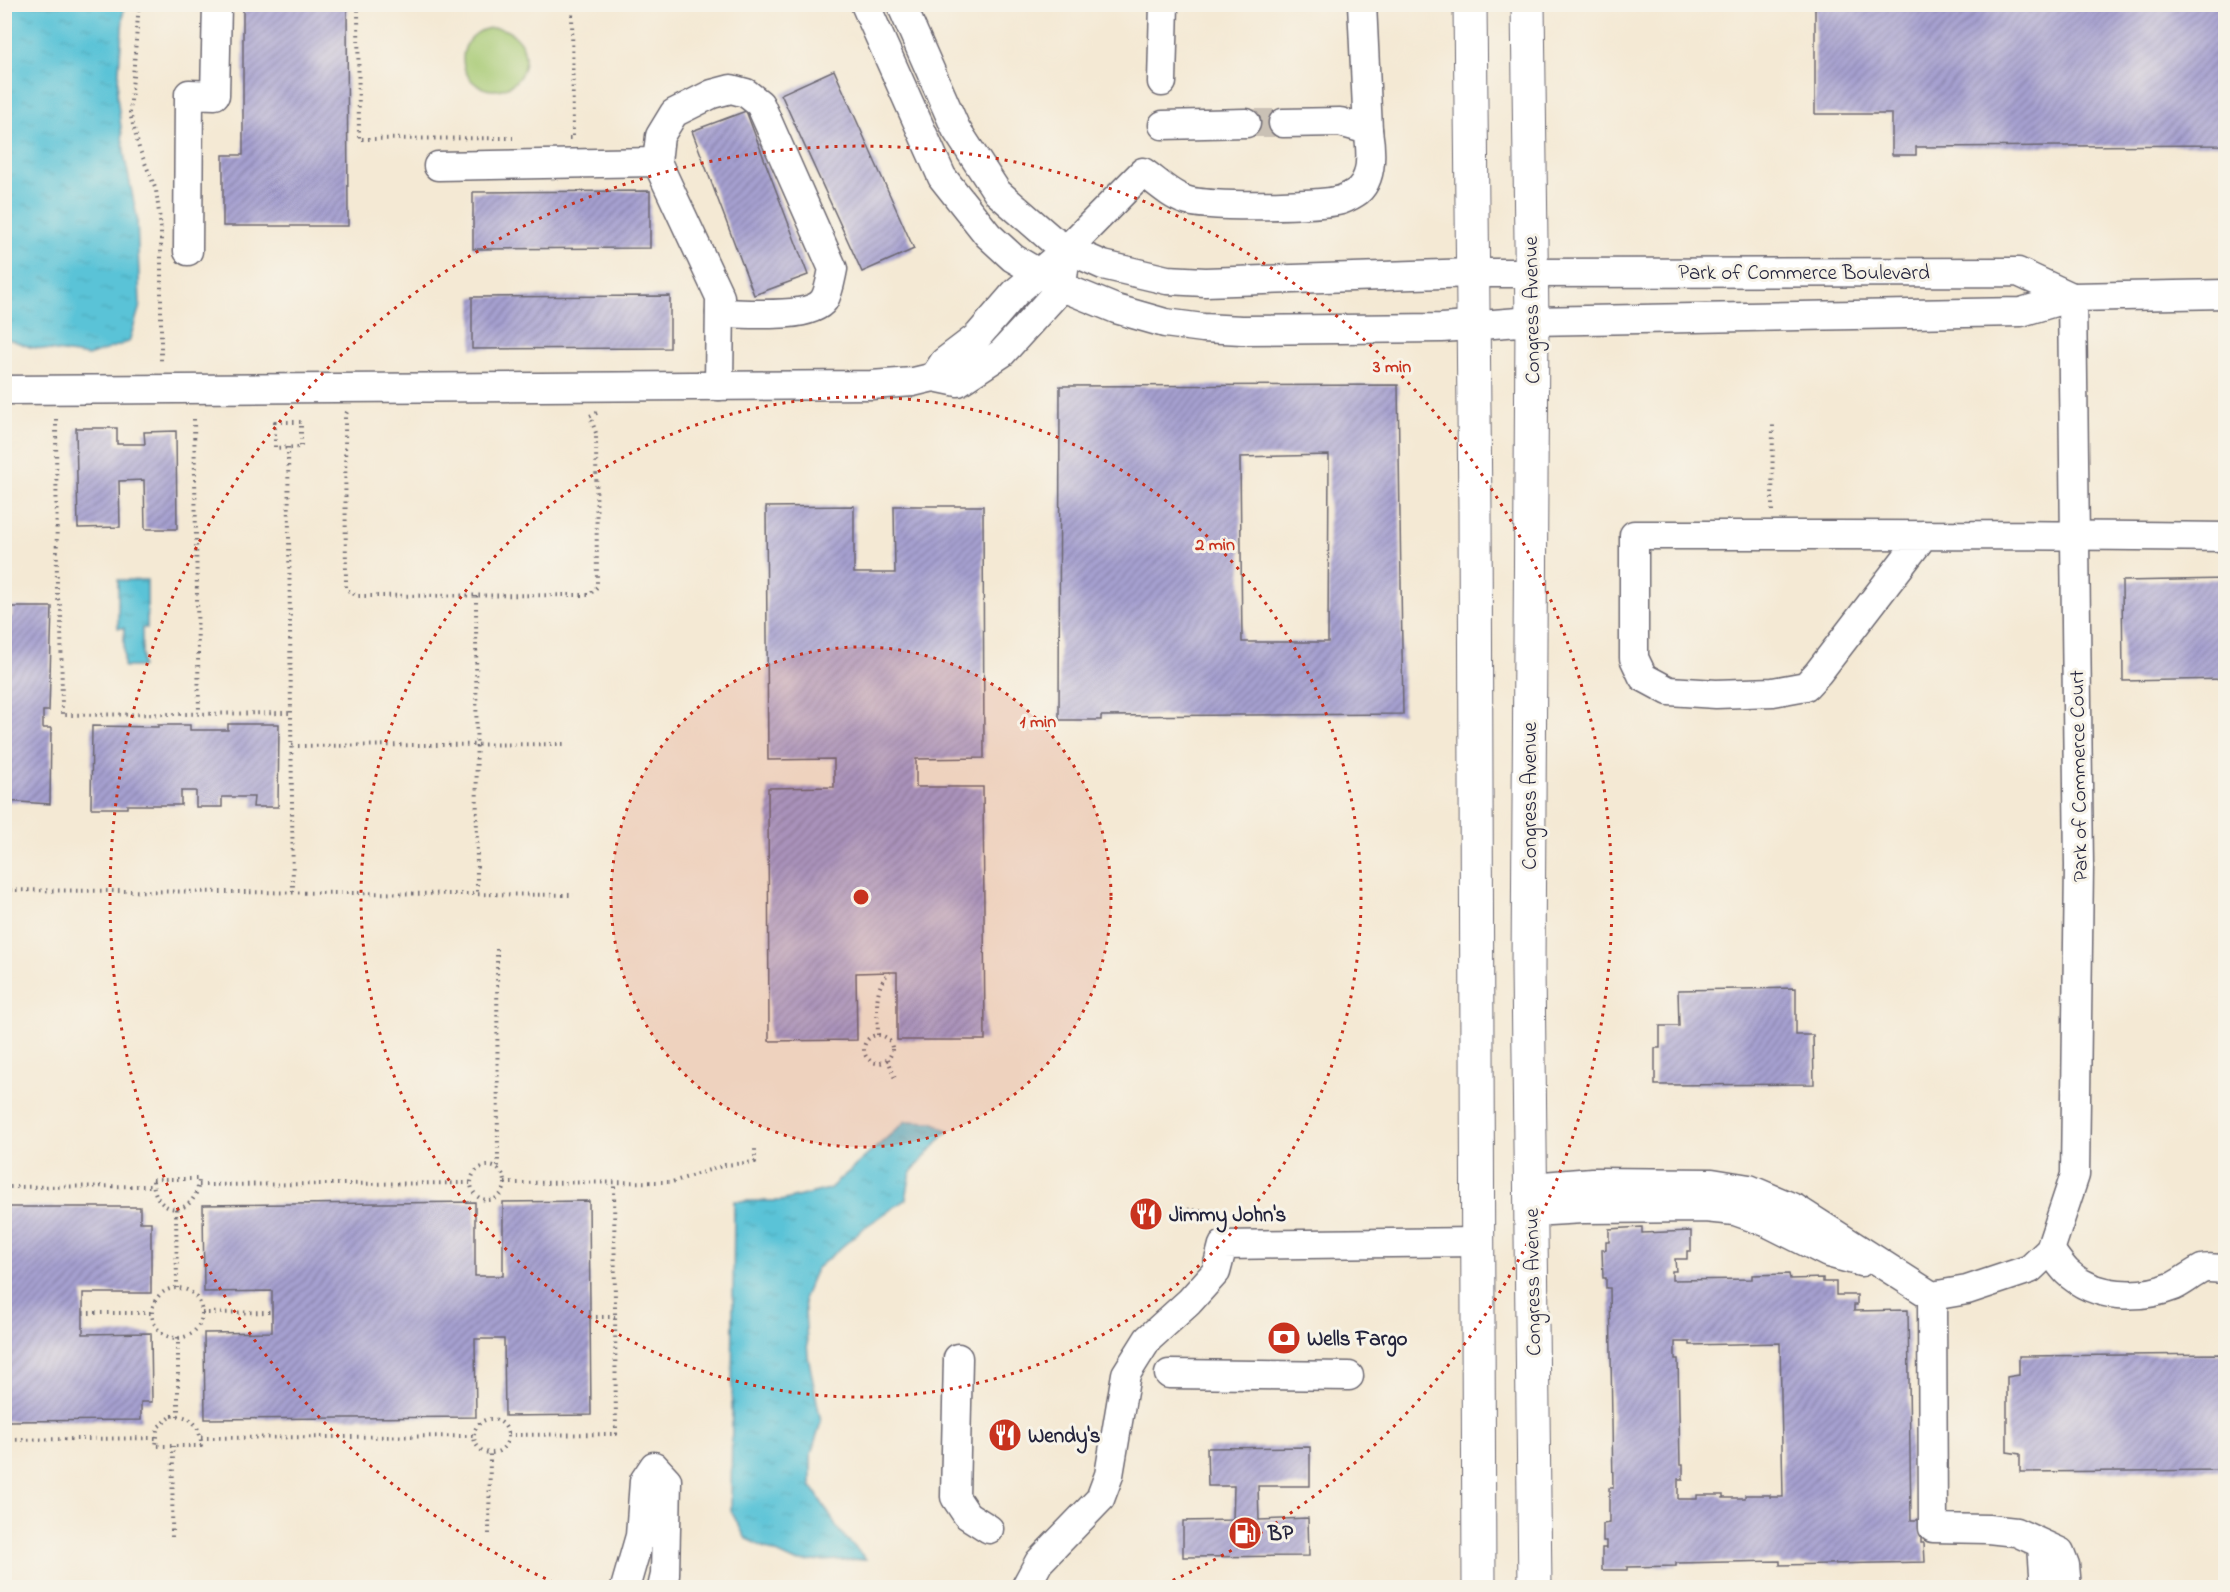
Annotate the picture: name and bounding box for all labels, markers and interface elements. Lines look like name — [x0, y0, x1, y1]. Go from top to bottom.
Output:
street label: Congress Avenue — [1517, 235, 1551, 384]
street label: Park of Commerce Boulevard — [1678, 259, 1930, 289]
text: 3 min — [1372, 355, 1411, 381]
text: 2 min — [1194, 533, 1235, 559]
street label: Park of Commerce Court — [2063, 670, 2097, 882]
text: 1 min — [1020, 710, 1056, 736]
street label: Congress Avenue — [1516, 722, 1548, 870]
centre of rings — [851, 887, 871, 907]
restaurant icon: Jimmy John's — [1128, 1196, 1164, 1232]
place label: Jimmy John's — [1169, 1201, 1287, 1233]
street label: Congress Avenue — [1518, 1207, 1552, 1356]
bank icon: Wells Fargo — [1266, 1320, 1302, 1356]
place label: Wells Fargo — [1307, 1325, 1408, 1357]
restaurant icon: Wendy's — [987, 1417, 1023, 1453]
place label: Wendy's — [1028, 1422, 1101, 1454]
fuel station icon: BP — [1227, 1515, 1263, 1551]
place label: BP — [1267, 1520, 1293, 1550]

